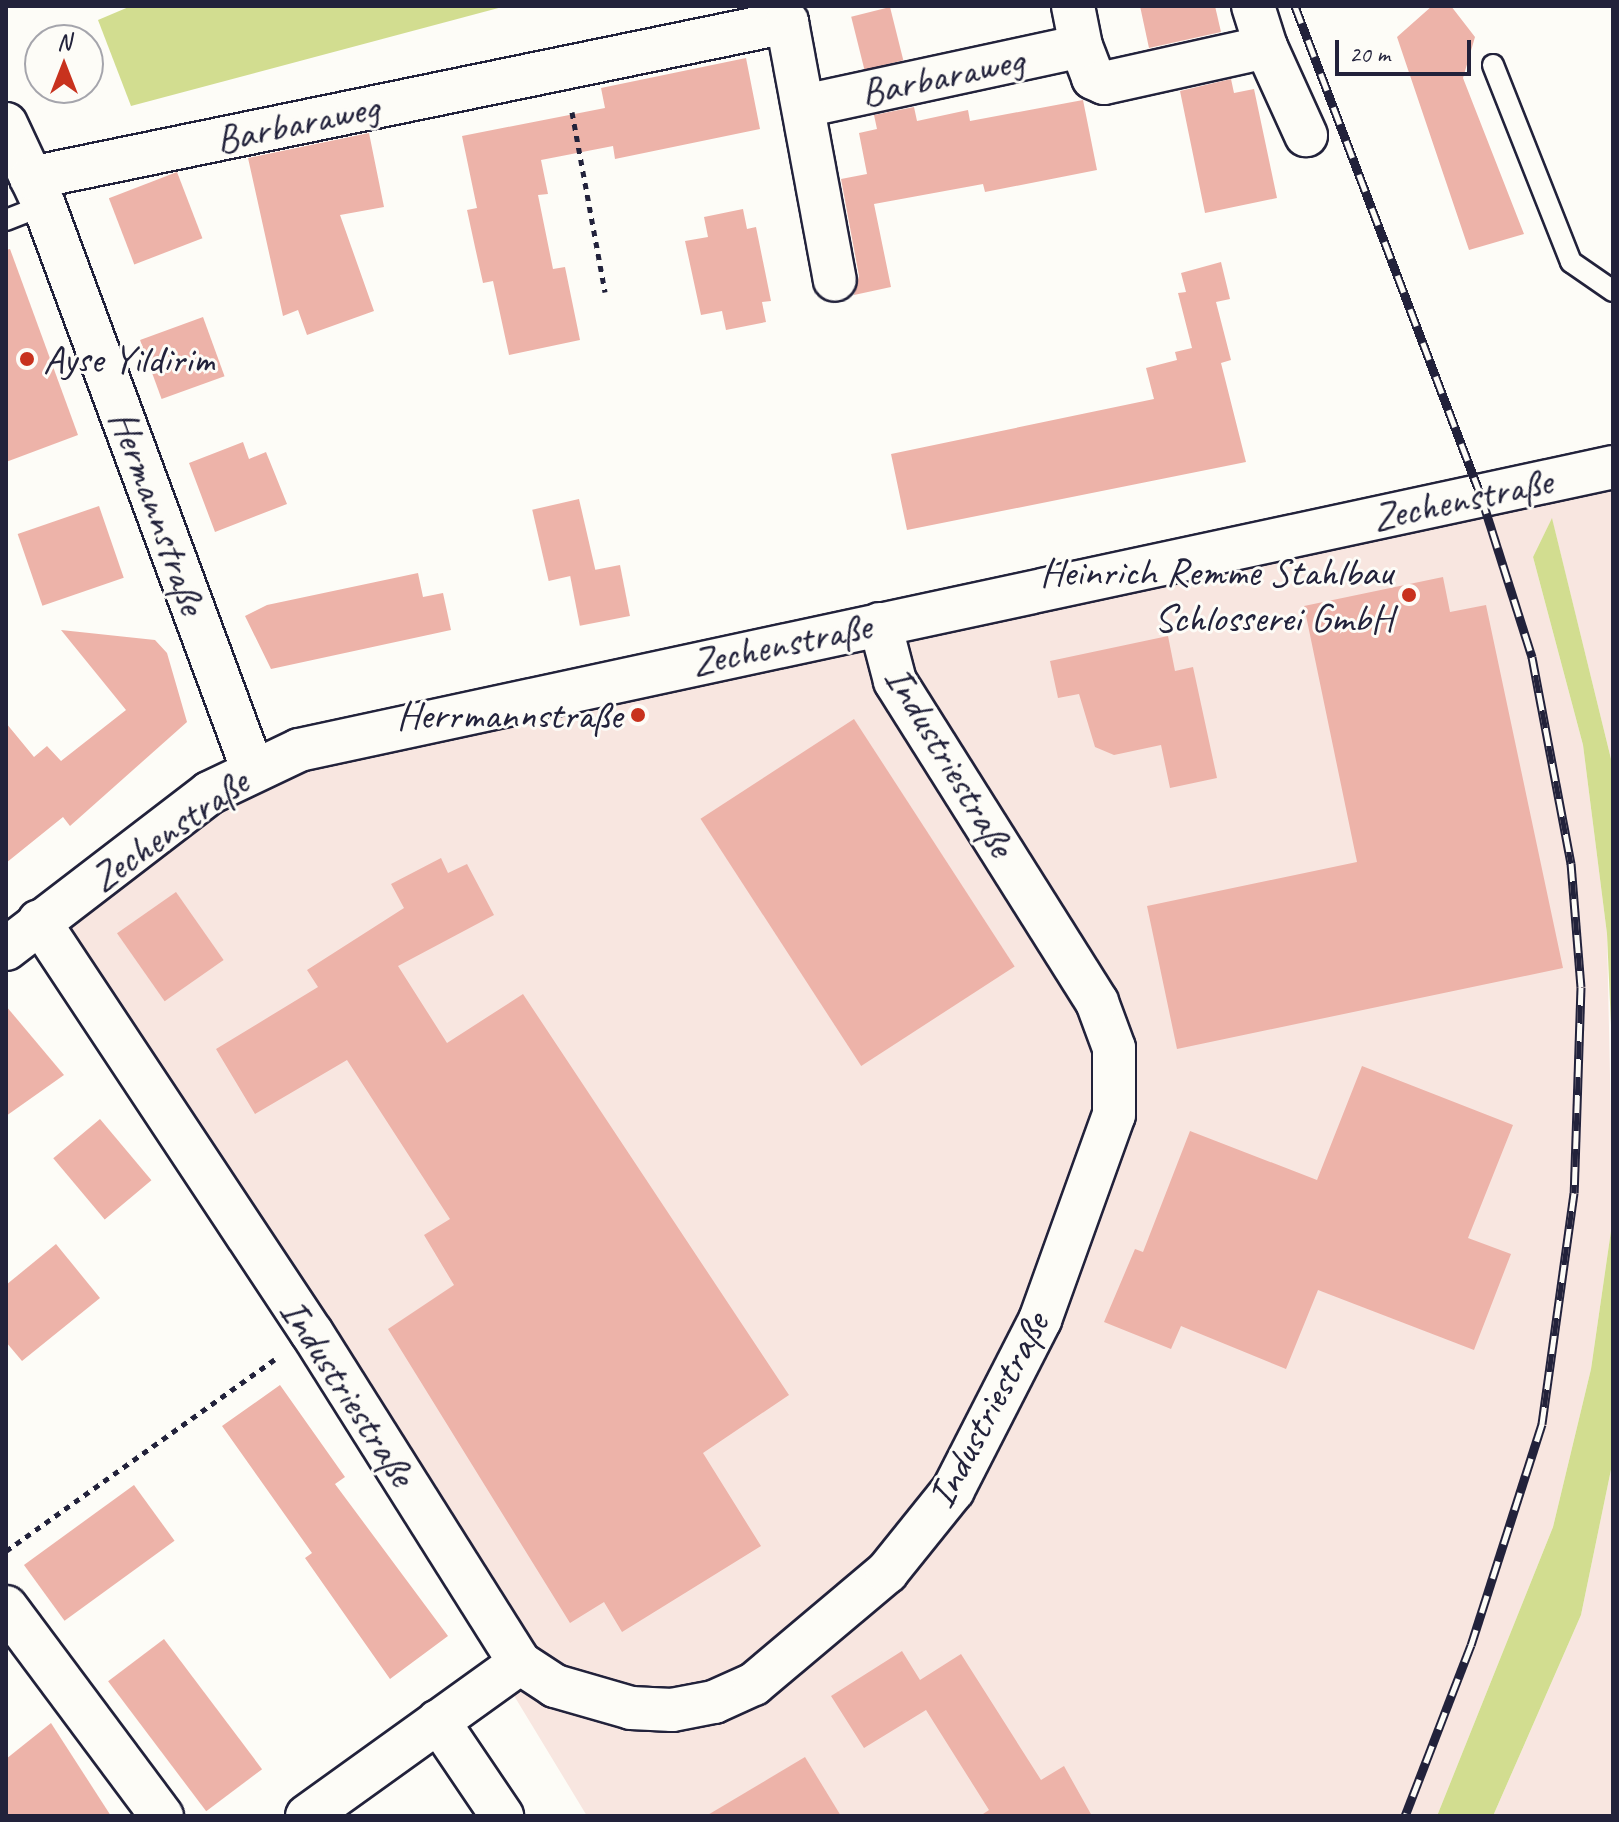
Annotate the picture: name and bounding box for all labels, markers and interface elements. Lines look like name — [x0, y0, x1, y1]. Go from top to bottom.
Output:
north arrow — [24, 24, 104, 104]
scale bar — [1339, 24, 1475, 74]
text: N — [57, 28, 71, 56]
street label: Barbaraweg — [856, 35, 1028, 117]
text: 20 m — [1349, 39, 1390, 69]
street label: Barbaraweg — [211, 82, 383, 164]
place label: Ayse Yildirim — [43, 335, 215, 383]
marker: Ayse Yildirim — [18, 350, 36, 368]
street label: Hermannstraße — [99, 404, 217, 620]
street label: Zechenstraße — [1368, 457, 1556, 541]
place label: Heinrich Remme Stahlbau Schlosserei GmbH — [1039, 548, 1393, 642]
marker: Heinrich Remme Stahlbau Schlosserei GmbH — [1400, 586, 1418, 604]
street label: Zechenstraße — [687, 602, 875, 686]
street label: Industriestraße — [874, 657, 1026, 865]
place label: Herrmannstraße — [397, 691, 622, 739]
marker: Herrmannstraße — [629, 706, 647, 724]
street label: Zechenstraße — [81, 758, 257, 902]
street label: Industriestraße — [270, 1289, 426, 1495]
street label: Industriestraße — [917, 1304, 1059, 1516]

